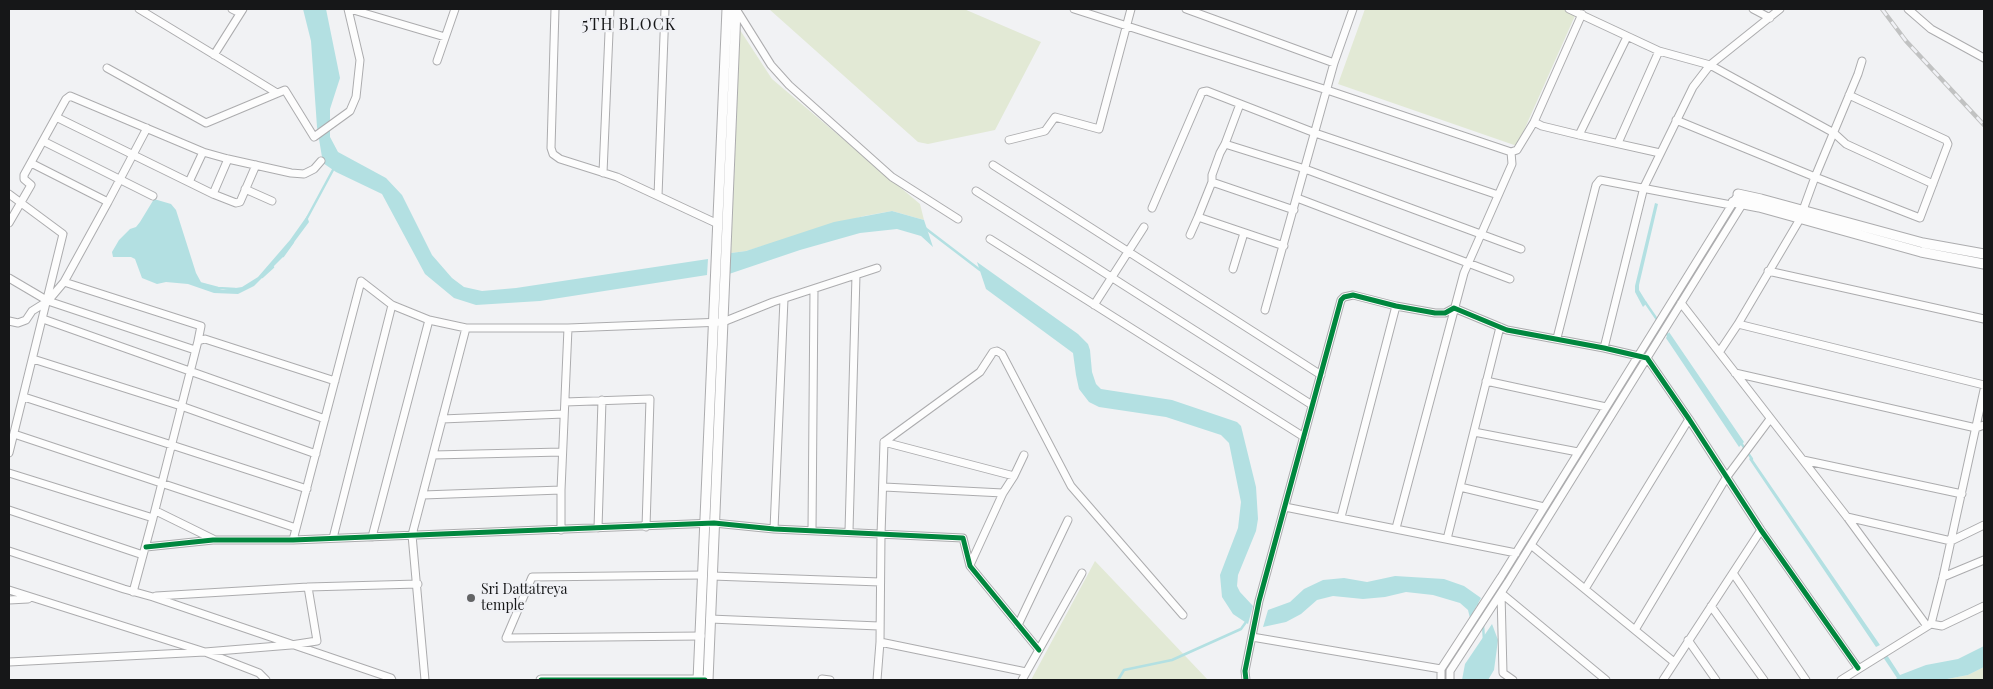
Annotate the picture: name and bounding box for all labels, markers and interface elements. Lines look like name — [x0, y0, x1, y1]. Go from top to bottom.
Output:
district label: 5TH BLOCK — [581, 15, 677, 35]
place label: Sri Dattatreya temple — [481, 582, 568, 614]
marker: Sri Dattatreya temple — [465, 592, 477, 604]

